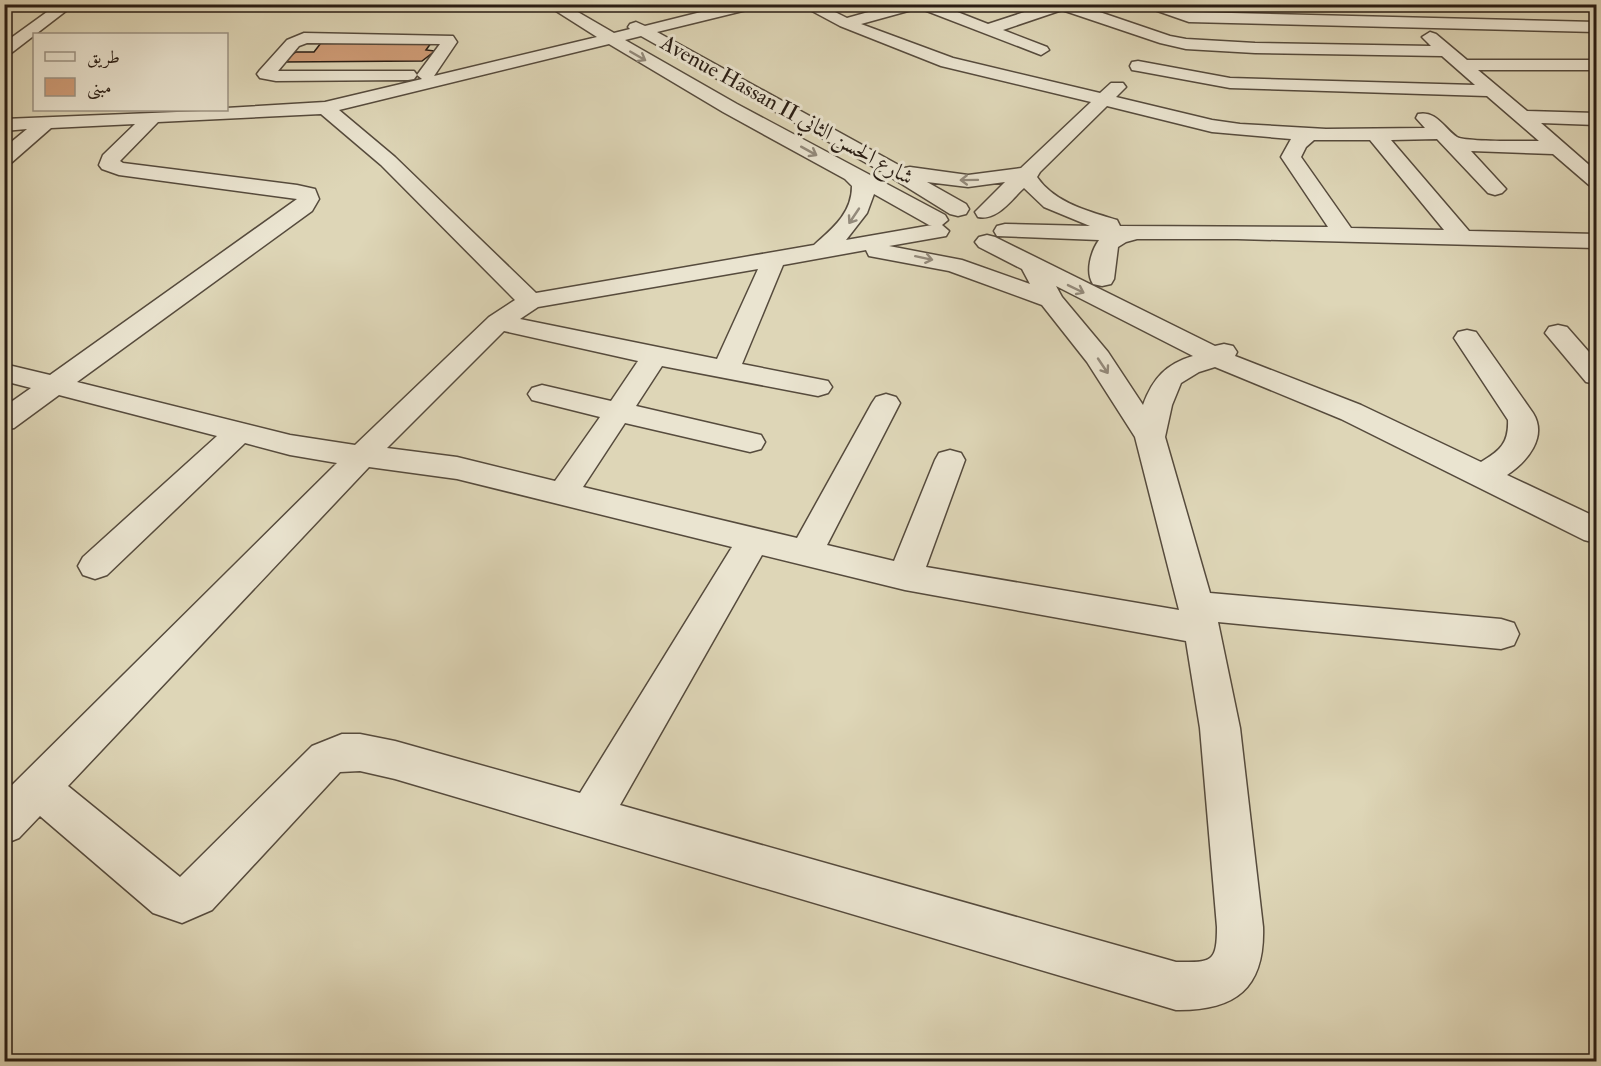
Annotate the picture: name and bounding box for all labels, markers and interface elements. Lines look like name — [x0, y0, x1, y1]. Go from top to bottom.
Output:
street label: Avenue Hassan II شارع الحسن الثاني — [653, 28, 919, 195]
legend — [33, 33, 228, 111]
text: طريق — [87, 46, 120, 69]
one-way arrow — [630, 50, 647, 62]
text: مبنى — [87, 76, 112, 100]
one-way arrow — [799, 146, 817, 157]
one-way arrow — [959, 174, 979, 186]
one-way arrow — [848, 208, 860, 224]
one-way arrow — [914, 253, 933, 265]
one-way arrow — [1067, 283, 1085, 295]
one-way arrow — [1098, 357, 1110, 374]

